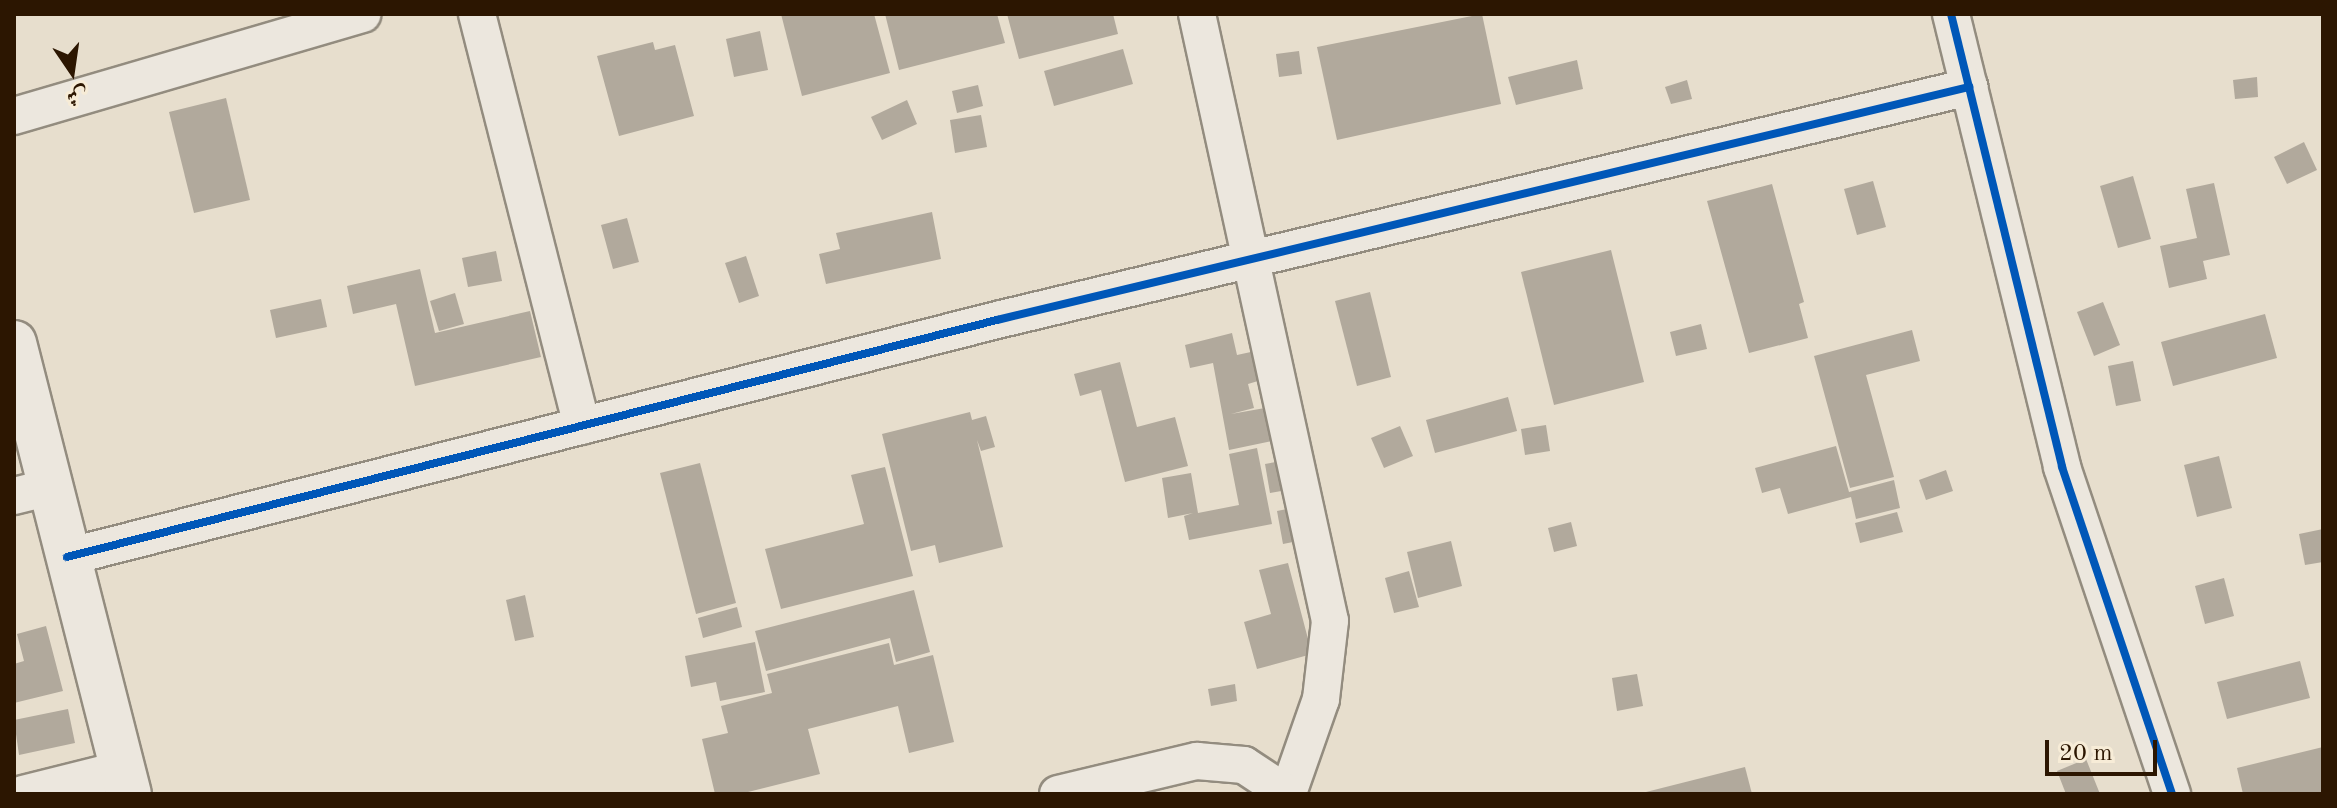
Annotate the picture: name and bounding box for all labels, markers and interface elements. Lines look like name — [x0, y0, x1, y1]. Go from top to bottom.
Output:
north arrow — [32, 32, 112, 112]
text: ش — [64, 82, 91, 109]
scale bar — [2049, 724, 2161, 774]
text: 20 m — [2059, 742, 2113, 766]

